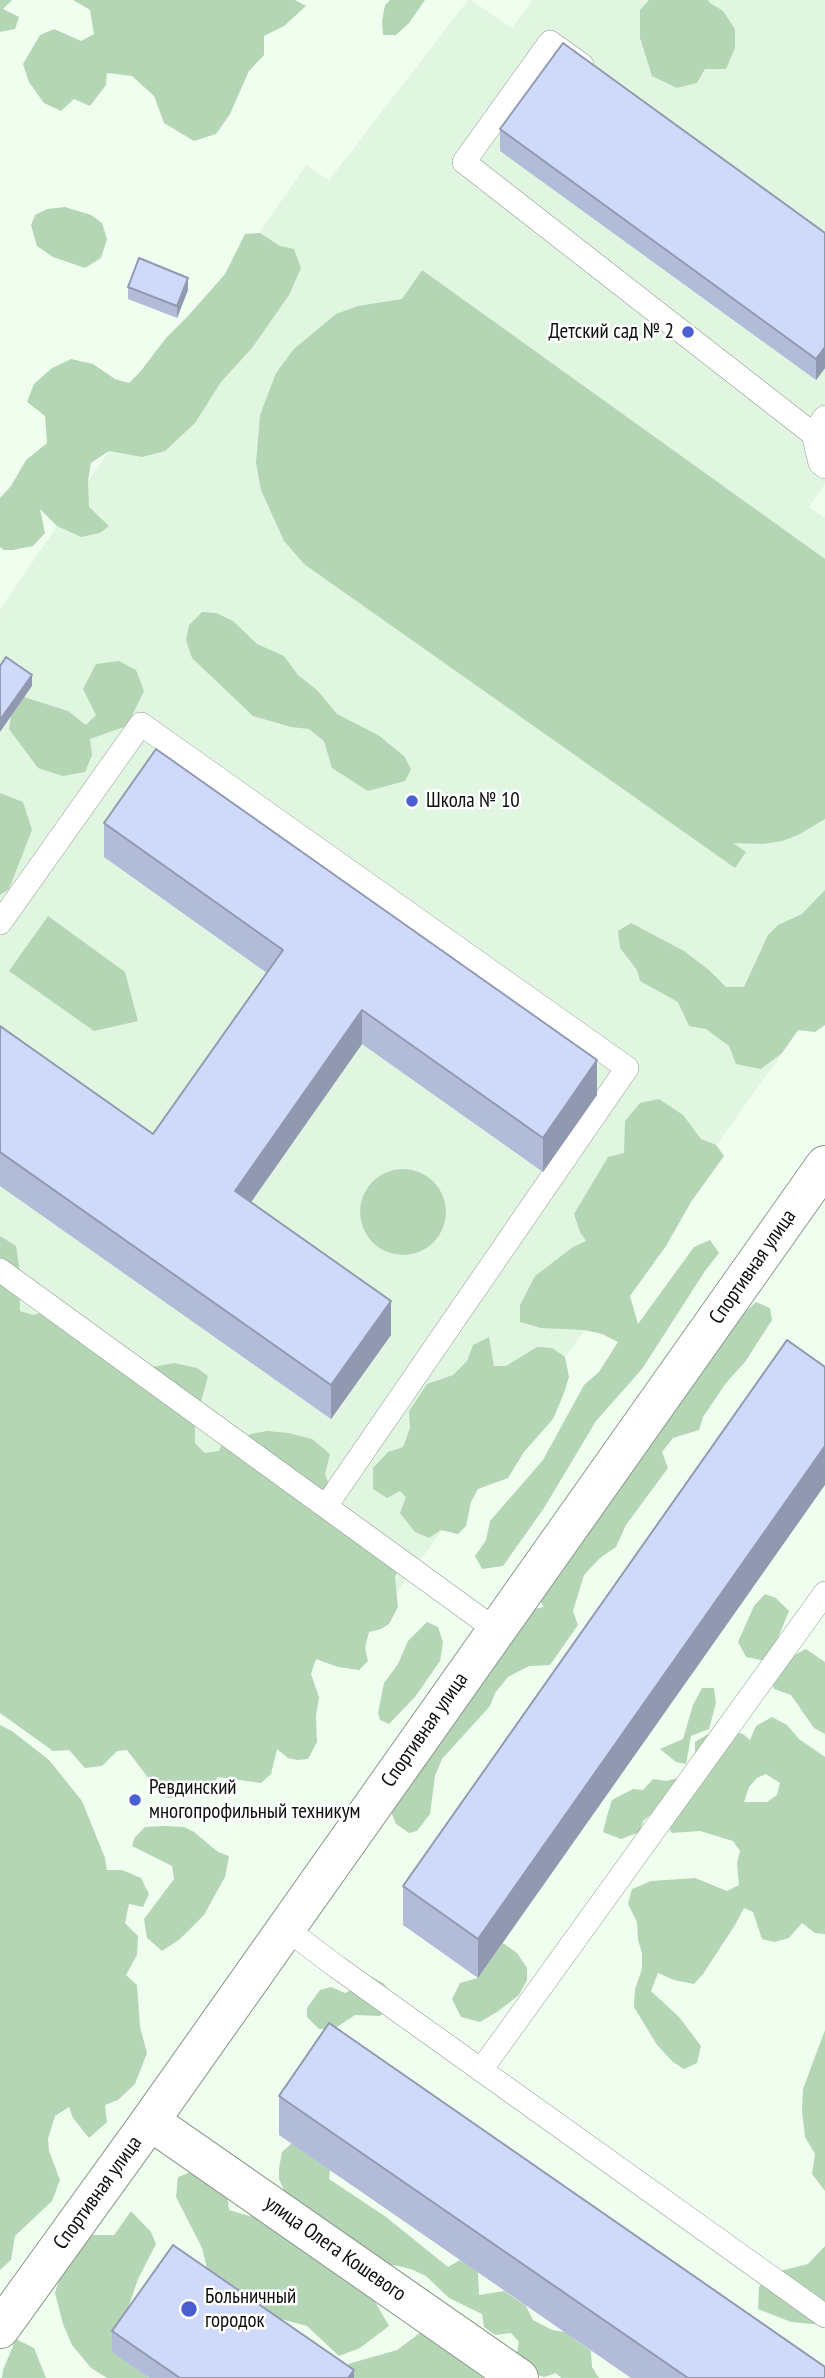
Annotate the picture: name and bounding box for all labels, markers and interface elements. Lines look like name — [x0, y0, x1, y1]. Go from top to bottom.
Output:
place label: Детский сад № 2 — [549, 319, 674, 345]
marker: Детский сад № 2 — [680, 324, 696, 340]
place label: Школа № 10 — [426, 788, 520, 814]
marker: Школа № 10 — [404, 793, 420, 809]
street label: Спортивная улица — [704, 1205, 802, 1329]
street label: Спортивная улица — [376, 1668, 474, 1792]
place label: Ревдинский многопрофильный техникум — [149, 1775, 361, 1825]
marker: Ревдинский многопрофильный техникум — [127, 1792, 143, 1808]
street label: Спортивная улица — [48, 2131, 148, 2255]
street label: улица Олега Кошевого — [259, 2191, 411, 2307]
place label: Больничный городок — [205, 2284, 296, 2334]
marker: Больничный городок — [179, 2299, 199, 2319]

